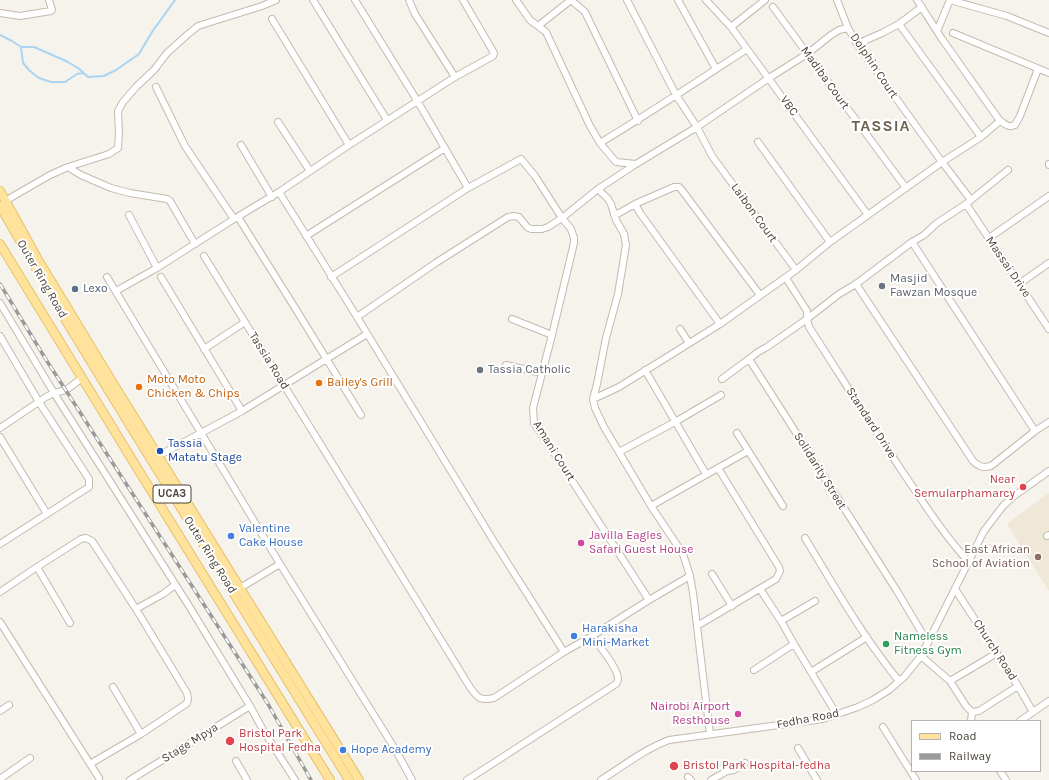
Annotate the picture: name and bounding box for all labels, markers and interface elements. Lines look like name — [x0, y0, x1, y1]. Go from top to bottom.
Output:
street label: Dolphin Court — [847, 31, 901, 101]
street label: Madiba Court — [797, 44, 853, 112]
street label: VBC — [777, 93, 801, 119]
district label: TASSIA — [851, 116, 911, 136]
street label: Laibon Court — [728, 181, 780, 245]
street label: Massai Drive — [982, 234, 1034, 300]
street label: Outer Ring Road — [14, 237, 70, 321]
place label: Masjid Fawzan Mosque — [890, 272, 977, 300]
marker: Masjid Fawzan Mosque — [877, 281, 887, 291]
place label: Lexo — [83, 282, 107, 296]
marker: Lexo — [70, 284, 80, 294]
street label: Tassia Road — [246, 330, 292, 392]
place label: Tassia Catholic — [488, 363, 571, 377]
marker: Tassia Catholic — [475, 365, 485, 375]
place label: Moto Moto Chicken & Chips — [147, 373, 240, 401]
place label: Bailey's Grill — [327, 376, 393, 390]
marker: Bailey's Grill — [314, 378, 324, 388]
marker: Moto Moto Chicken & Chips — [134, 382, 144, 392]
street label: Standard Drive — [843, 385, 899, 461]
street label: Amani Court — [530, 418, 578, 484]
street label: Solidarity Street — [791, 430, 849, 512]
place label: Tassia Matatu Stage — [168, 437, 242, 465]
marker: Tassia Matatu Stage — [155, 446, 165, 456]
place label: Near Semularphamarcy — [914, 473, 1015, 501]
marker: Near Semularphamarcy — [1018, 482, 1028, 492]
road number: UCA3 — [153, 485, 191, 503]
street label: Outer Ring Road — [181, 514, 239, 596]
place label: Valentine Cake House — [239, 522, 303, 550]
place label: Javilla Eagles Safari Guest House — [589, 529, 693, 557]
marker: Valentine Cake House — [226, 531, 236, 541]
marker: Javilla Eagles Safari Guest House — [576, 538, 586, 548]
place label: East African School of Aviation — [932, 543, 1030, 571]
marker: East African School of Aviation — [1033, 552, 1043, 562]
street label: Church Road — [970, 617, 1020, 683]
place label: Harakisha Mini-Market — [582, 622, 649, 650]
place label: Nameless Fitness Gym — [894, 630, 962, 658]
marker: Harakisha Mini-Market — [569, 631, 579, 641]
marker: Nameless Fitness Gym — [881, 639, 891, 649]
place label: Nairobi Airport Resthouse — [650, 700, 730, 728]
street label: Fedha Road — [775, 706, 841, 732]
marker: Nairobi Airport Resthouse — [733, 709, 743, 719]
street label: Stage Mpya — [159, 720, 221, 766]
legend — [911, 720, 1041, 772]
place label: Bristol Park Hospital Fedha — [239, 727, 321, 755]
text: Road — [949, 729, 977, 743]
marker: Bristol Park Hospital Fedha — [224, 735, 236, 747]
place label: Hope Academy — [351, 743, 431, 757]
marker: Hope Academy — [338, 745, 348, 755]
text: Railway — [949, 749, 991, 763]
place label: Bristol Park Hospital-fedha — [683, 759, 831, 773]
marker: Bristol Park Hospital-fedha — [668, 760, 680, 772]

